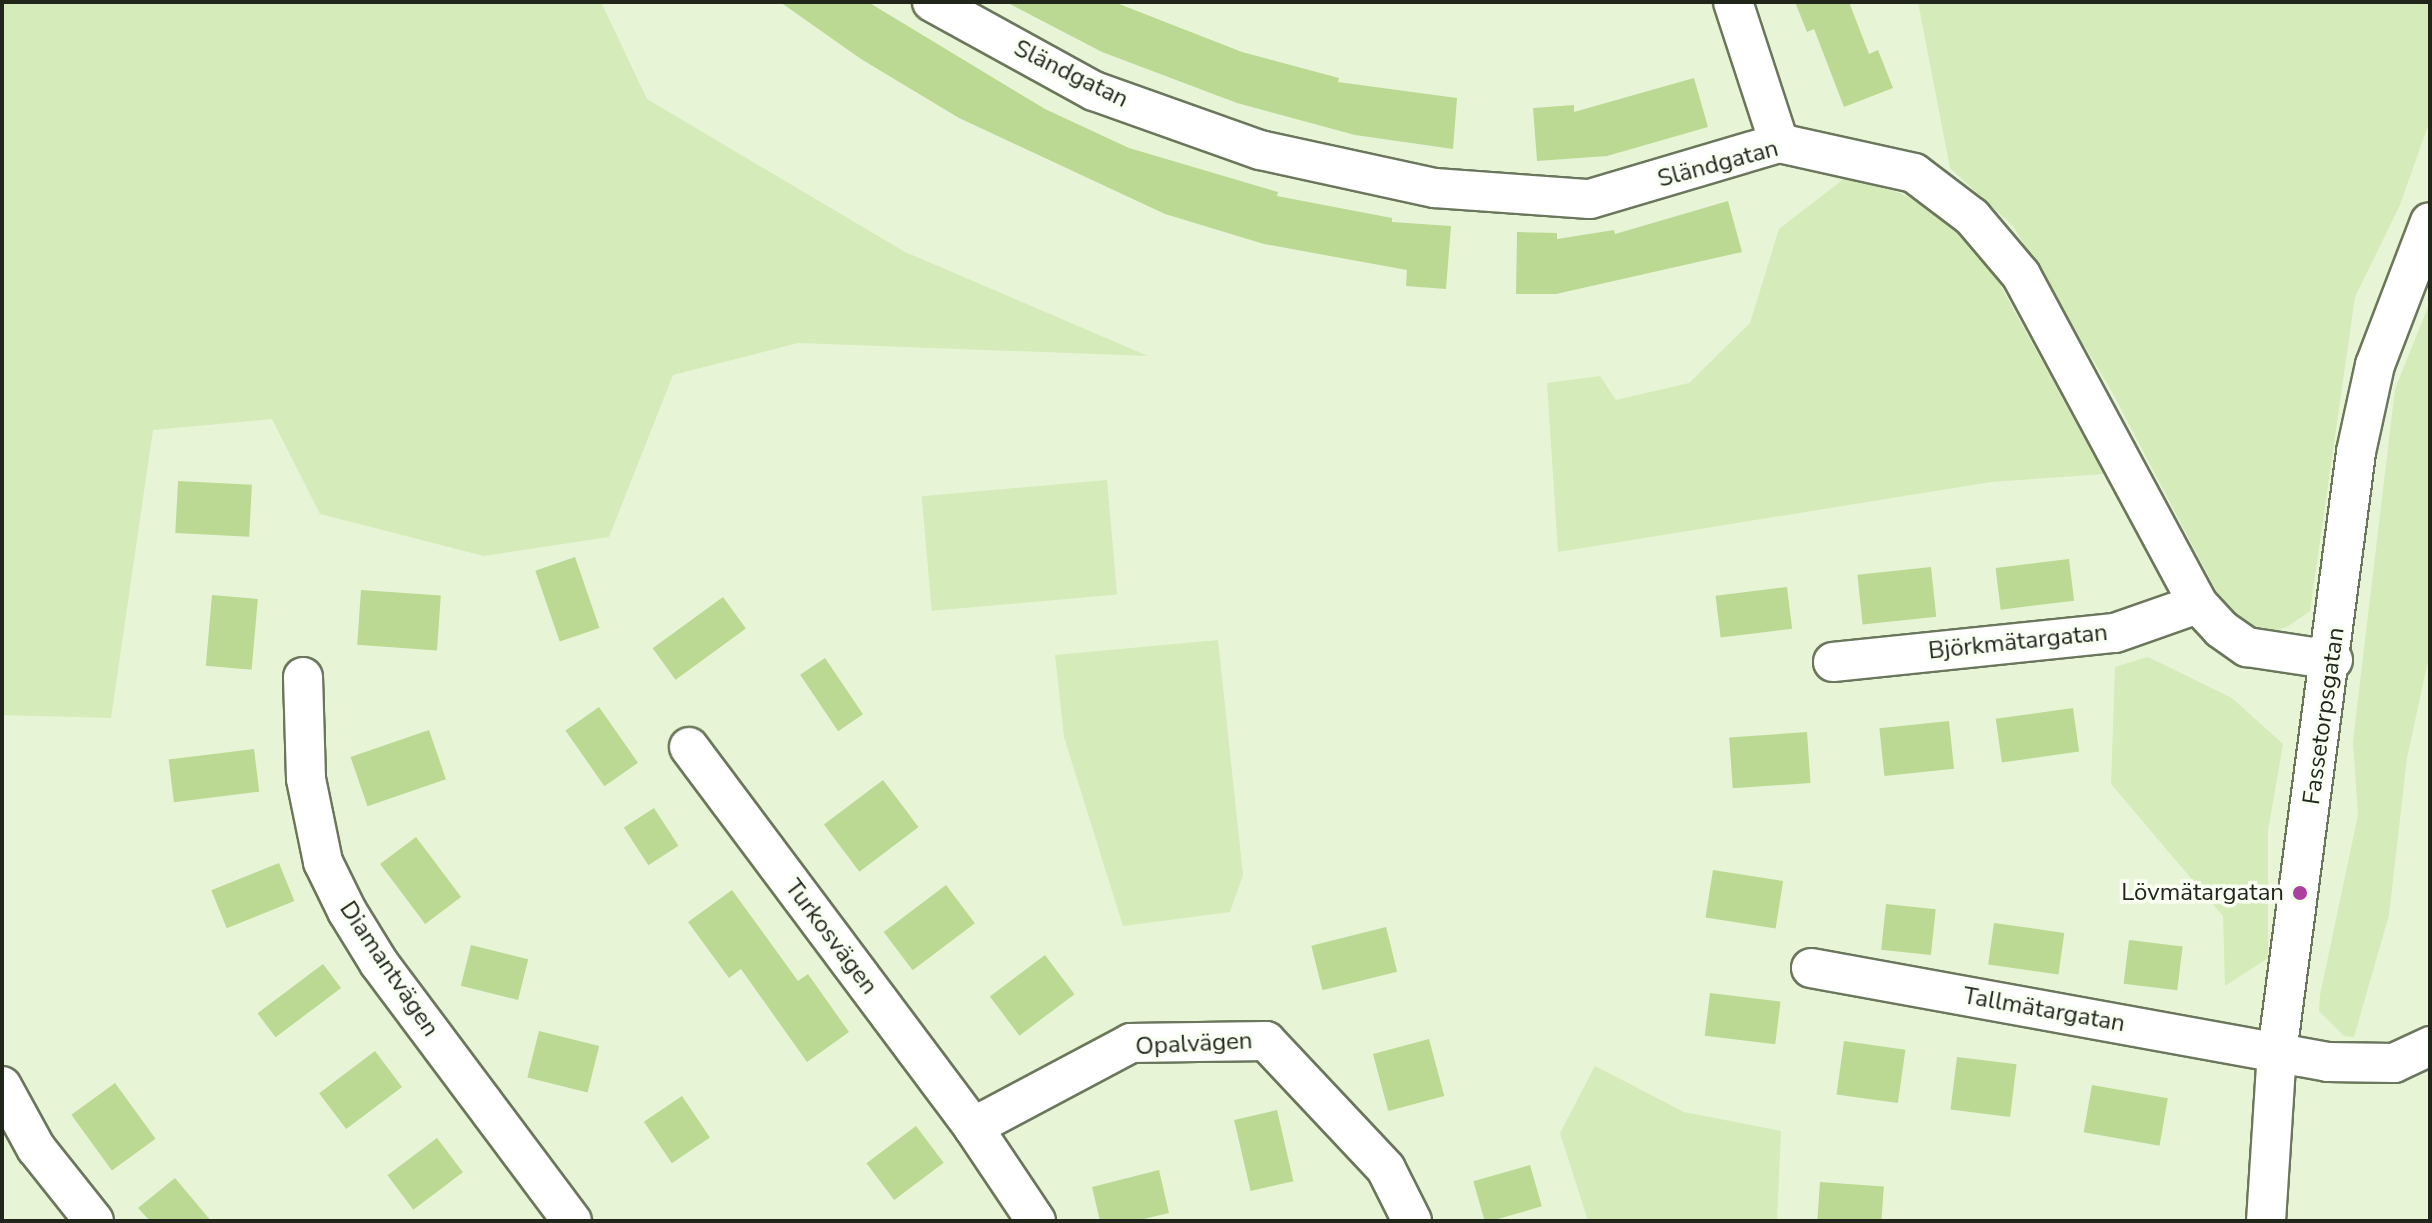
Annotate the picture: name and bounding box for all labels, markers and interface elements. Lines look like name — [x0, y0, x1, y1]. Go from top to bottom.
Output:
street label: Sländgatan — [1009, 34, 1133, 114]
street label: Sländgatan — [1655, 134, 1781, 194]
street label: Björkmätargatan — [1927, 618, 2109, 666]
street label: Fassetorpsgatan — [2297, 626, 2351, 806]
street label: Turkosvägen — [778, 874, 884, 1000]
place label: Lövmätargatan — [2121, 879, 2284, 907]
marker: Lövmätargatan — [2291, 884, 2309, 902]
street label: Diamantvägen — [333, 896, 445, 1042]
street label: Tallmätargatan — [1961, 982, 2127, 1038]
street label: Opalvägen — [1135, 1027, 1253, 1061]

